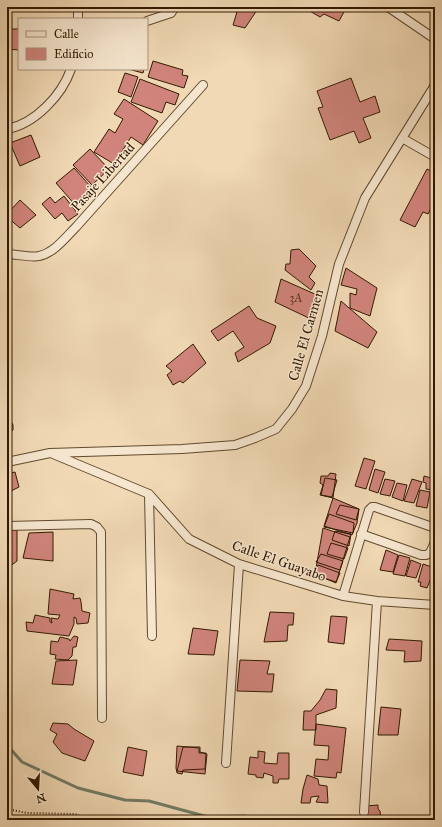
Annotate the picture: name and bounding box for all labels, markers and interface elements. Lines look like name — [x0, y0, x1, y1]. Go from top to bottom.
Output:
legend — [18, 18, 148, 70]
text: Calle — [54, 27, 79, 41]
text: Edificio — [54, 47, 93, 61]
street label: Pasaje Libertad — [68, 139, 138, 215]
street label: Calle El Carmen — [285, 287, 327, 383]
house number: 3A — [290, 291, 302, 305]
street label: Calle El Guayabo — [230, 537, 328, 585]
north arrow — [18, 769, 58, 809]
text: N — [34, 790, 47, 806]

